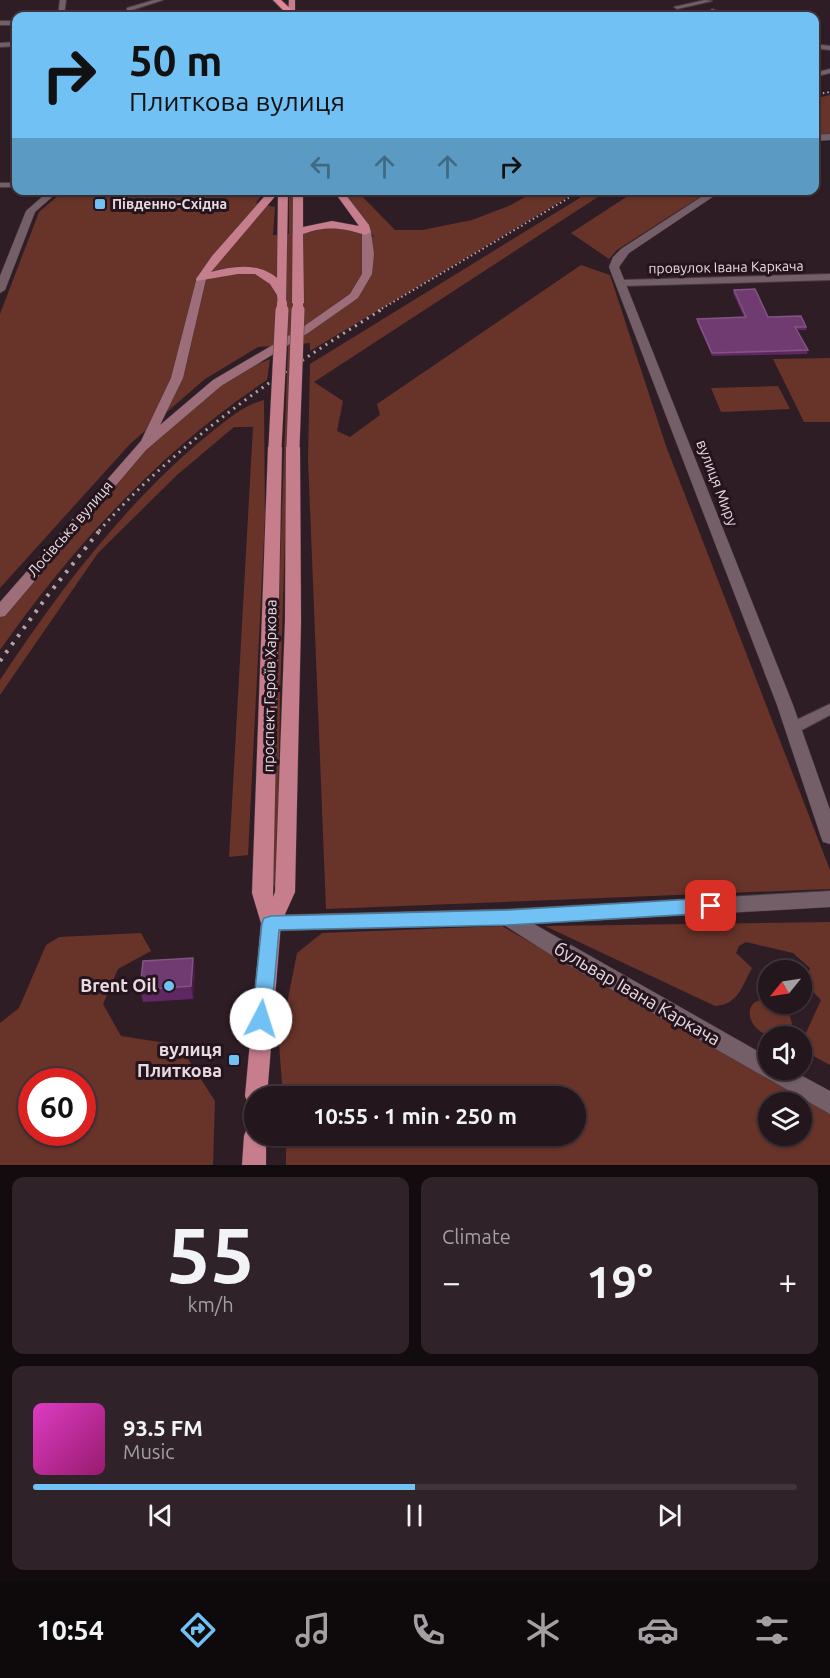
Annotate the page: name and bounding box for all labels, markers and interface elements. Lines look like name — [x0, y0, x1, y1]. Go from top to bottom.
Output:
icon: right — [30, 36, 108, 114]
text: 50 m — [129, 37, 223, 84]
text: Плиткова вулиця — [129, 86, 345, 116]
icon: left — [305, 150, 338, 183]
icon: ahead — [368, 150, 401, 183]
icon: ahead — [431, 150, 464, 183]
icon: right — [494, 150, 527, 183]
place label: Південно-Східна — [112, 196, 227, 212]
marker: Південно-Східна — [93, 197, 107, 211]
street label: провулок Івана Каркача — [648, 258, 804, 276]
street label: вулиця Миру — [693, 437, 742, 528]
street label: Лосівська вулиця — [23, 477, 116, 580]
street label: проспект Героїв Харкова — [259, 599, 280, 773]
pin — [685, 880, 736, 931]
icon: arrive — [694, 889, 727, 922]
street label: бульвар Івана Каркача — [551, 937, 724, 1049]
north arrow — [758, 960, 812, 1014]
map controls — [758, 960, 812, 1146]
place label: Brent Oil — [80, 975, 158, 995]
marker: Brent Oil — [162, 979, 176, 993]
position arrow — [229, 987, 293, 1051]
button: sound — [758, 1026, 812, 1080]
place label: вулиця Плиткова — [137, 1039, 222, 1080]
marker: вулиця Плиткова — [227, 1053, 241, 1067]
speed limit sign: 60 — [18, 1068, 96, 1146]
button: layers — [758, 1092, 812, 1146]
text: 10:55 · 1 min · 250 m — [313, 1103, 517, 1128]
text: 55 — [167, 1210, 254, 1298]
text: Climate — [442, 1225, 511, 1248]
text: 19° — [586, 1256, 653, 1307]
text: − — [442, 1263, 461, 1300]
text: + — [778, 1263, 797, 1300]
text: km/h — [187, 1293, 234, 1316]
text: 93.5 FM — [123, 1415, 203, 1440]
text: Music — [123, 1440, 175, 1463]
icon: previous — [144, 1499, 177, 1532]
icon: pause — [398, 1499, 431, 1532]
icon: next — [653, 1499, 686, 1532]
icon: directions — [177, 1609, 219, 1651]
icon: music — [292, 1609, 334, 1651]
icon: phone — [407, 1609, 449, 1651]
icon: climate — [522, 1609, 564, 1651]
icon: car — [637, 1609, 679, 1651]
icon: filters — [751, 1609, 793, 1651]
text: 10:54 — [36, 1615, 104, 1645]

